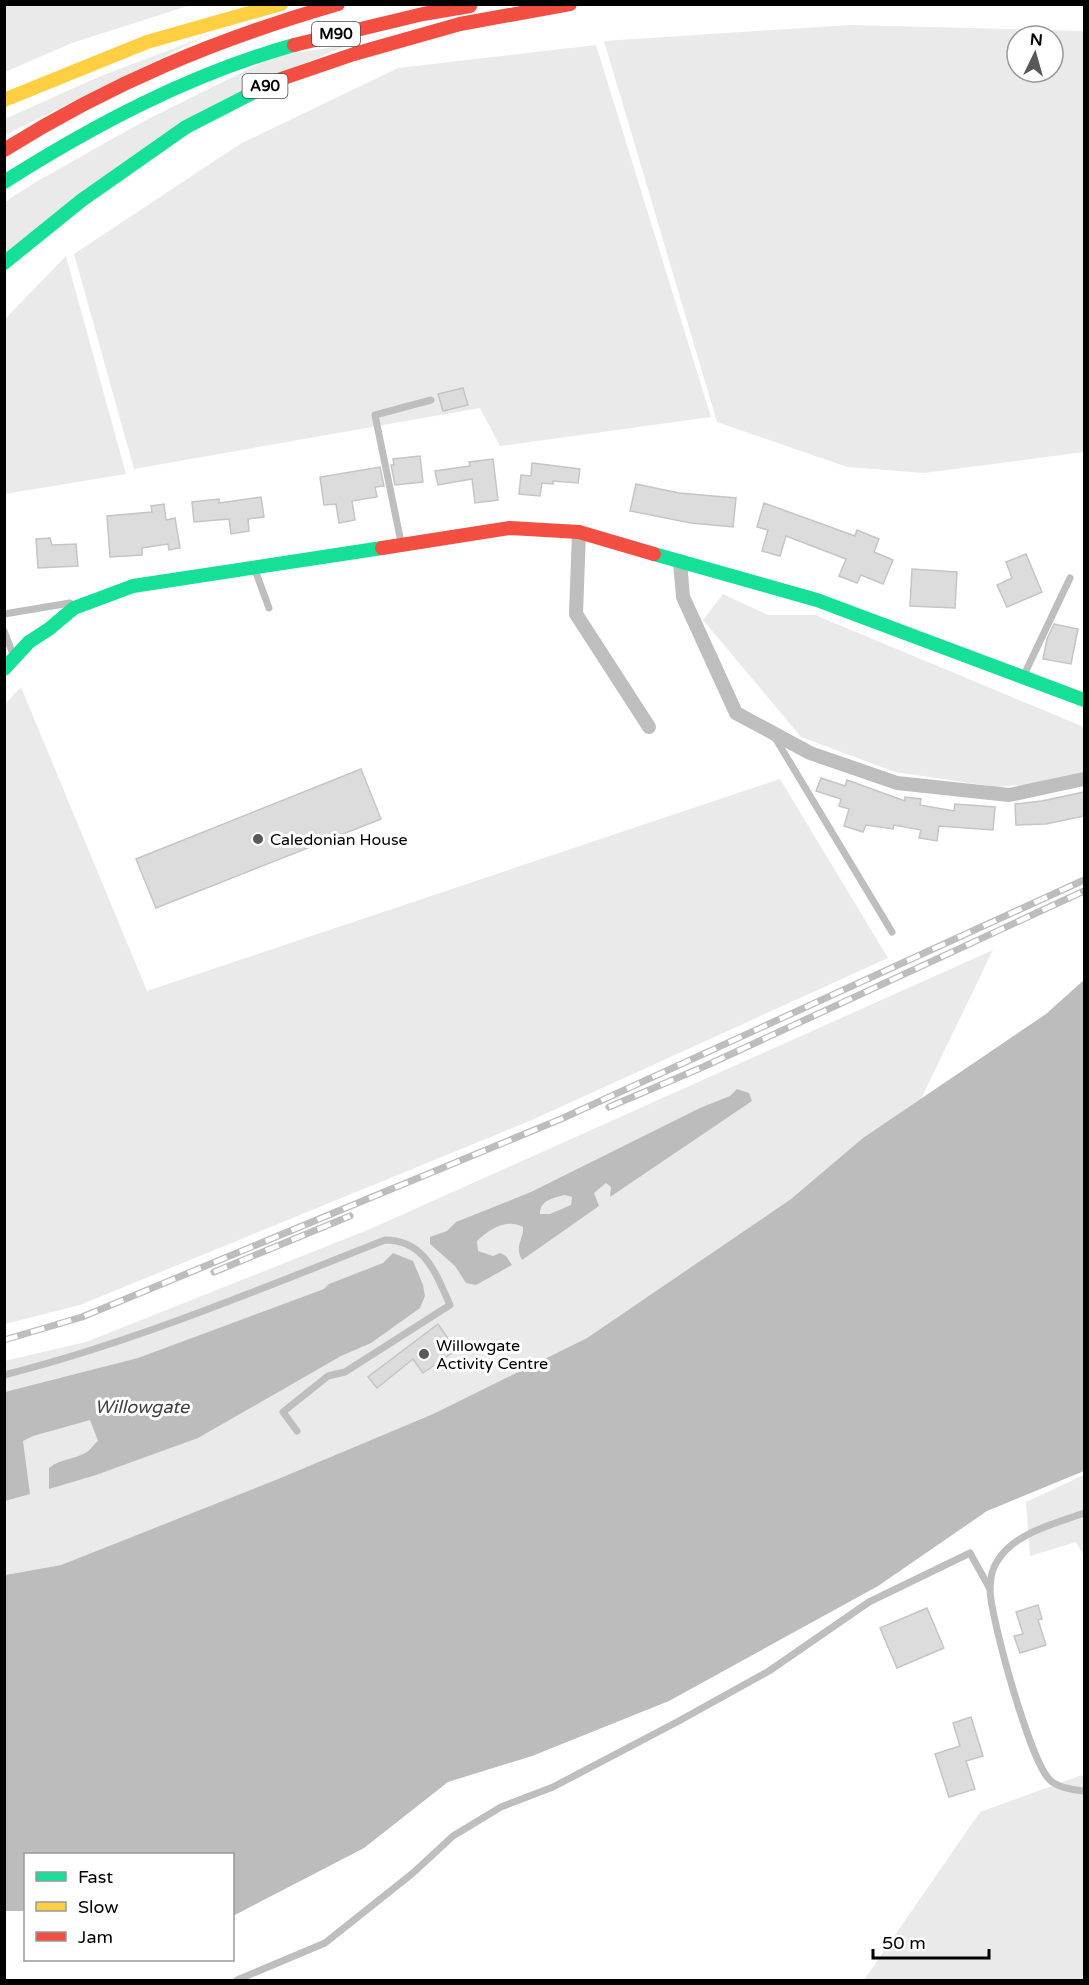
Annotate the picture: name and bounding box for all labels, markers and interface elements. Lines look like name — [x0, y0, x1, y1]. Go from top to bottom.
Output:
road number: M90 — [312, 22, 360, 46]
north arrow — [1005, 24, 1065, 84]
text: N — [1029, 30, 1043, 51]
road number: A90 — [242, 74, 288, 98]
place label: Caledonian House — [270, 830, 408, 850]
marker: Caledonian House — [251, 832, 265, 846]
place label: Willowgate Activity Centre — [436, 1336, 548, 1374]
marker: Willowgate Activity Centre — [417, 1347, 431, 1361]
water label: Willowgate — [95, 1396, 190, 1418]
legend — [24, 1853, 234, 1961]
text: Fast — [78, 1866, 113, 1888]
text: Slow — [78, 1896, 119, 1918]
scale bar — [873, 1922, 988, 1960]
text: Jam — [78, 1926, 113, 1948]
text: 50 m — [882, 1932, 926, 1954]

